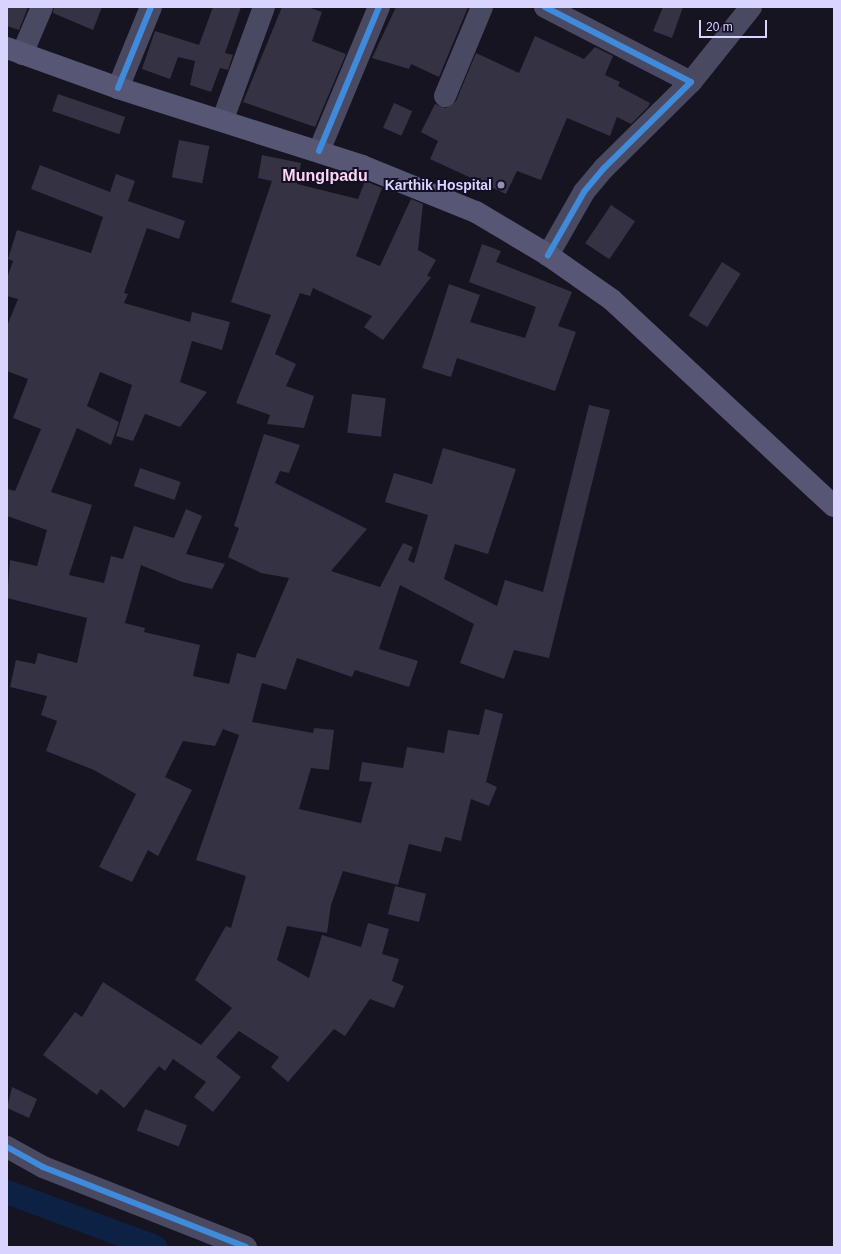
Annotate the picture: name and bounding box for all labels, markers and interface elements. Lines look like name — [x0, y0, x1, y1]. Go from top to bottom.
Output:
scale bar — [701, 12, 769, 38]
text: 20 m — [706, 20, 733, 34]
district label: Munglpadu — [282, 166, 368, 186]
place label: Karthik Hospital — [385, 177, 492, 193]
marker: Karthik Hospital — [495, 179, 507, 191]

